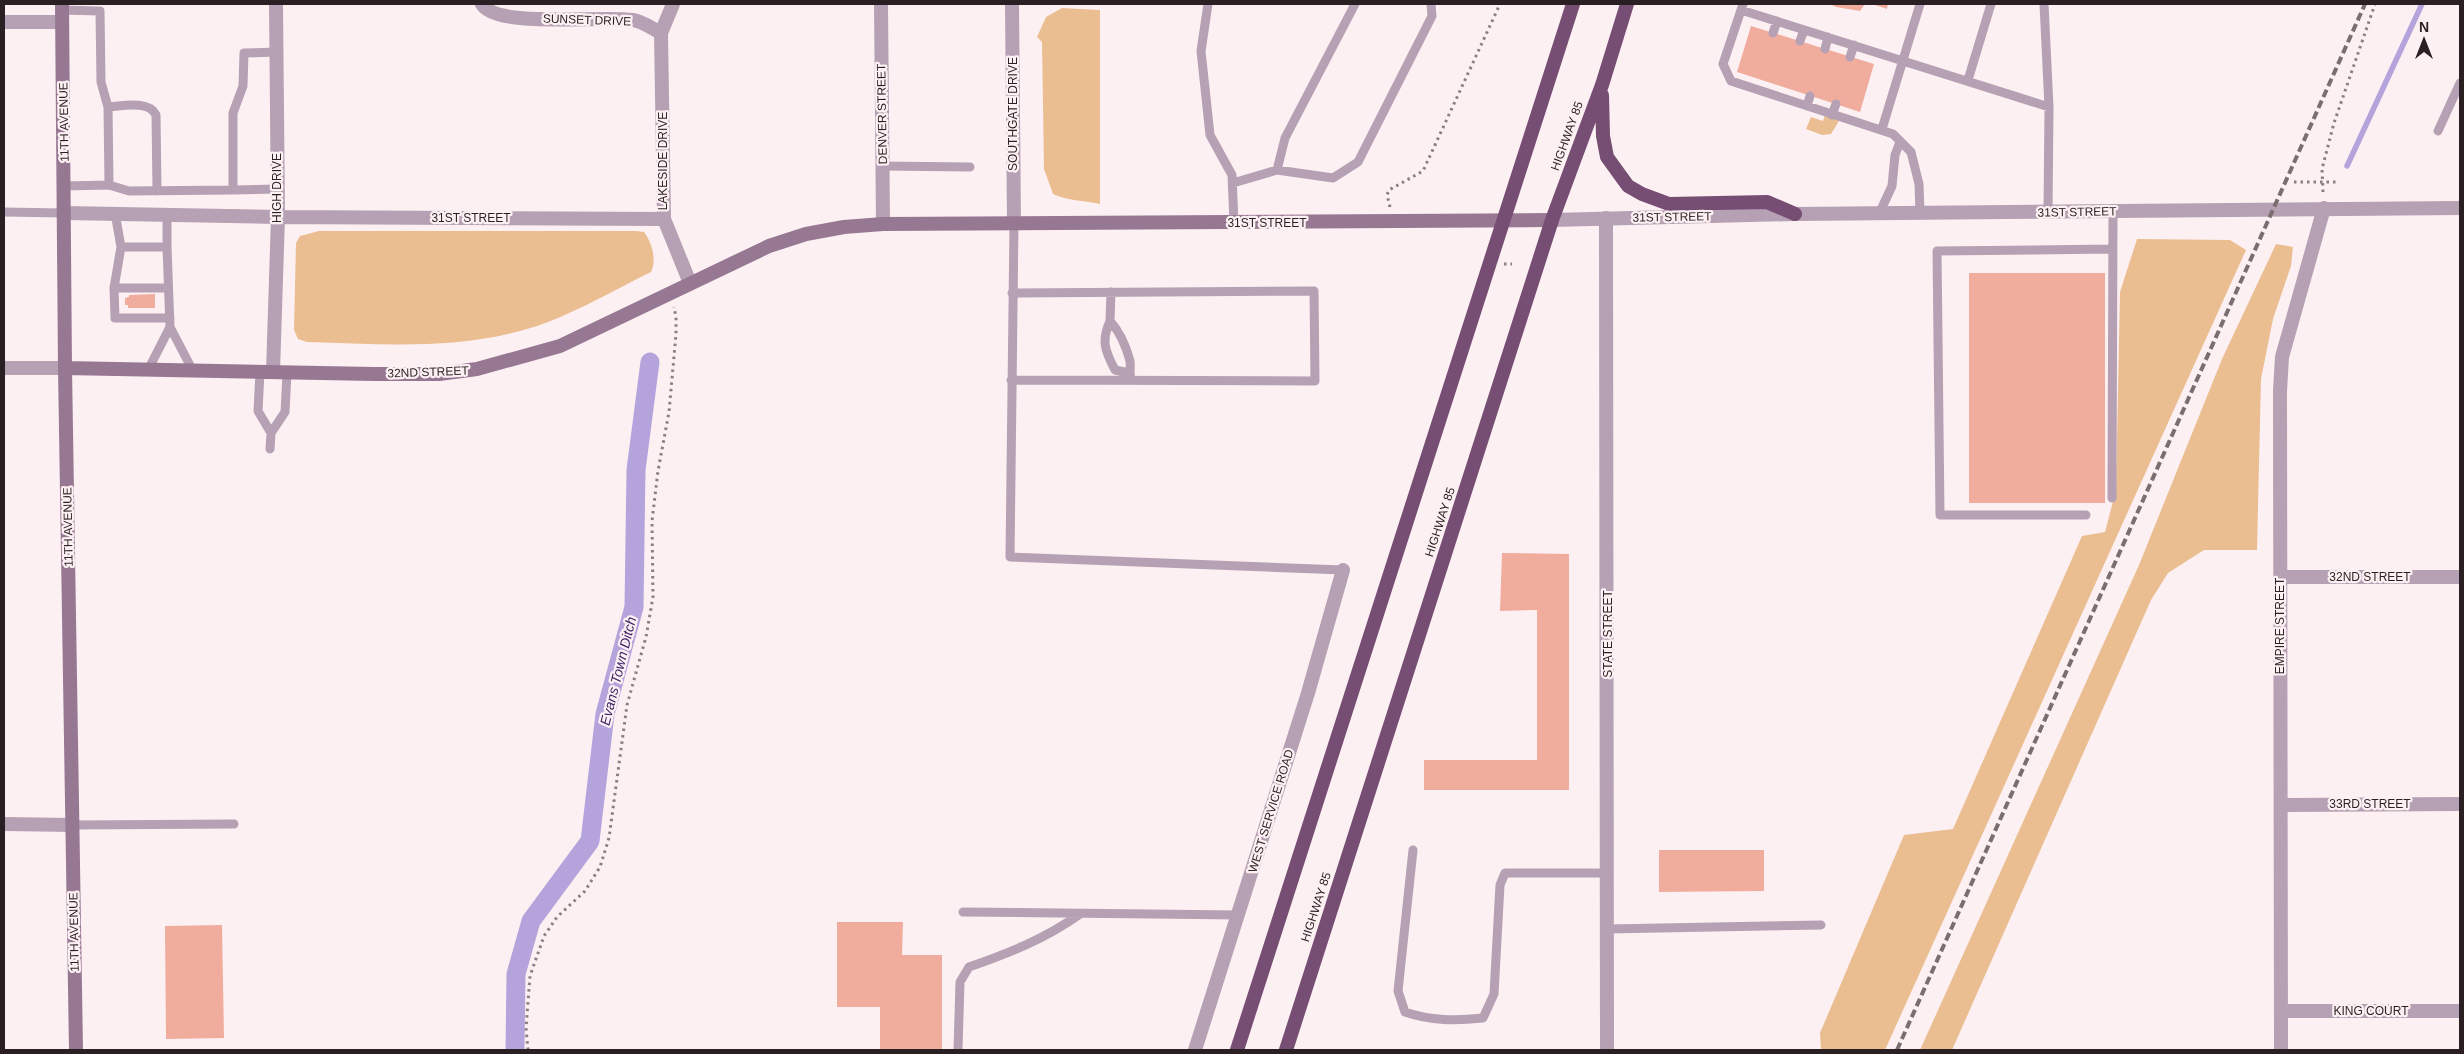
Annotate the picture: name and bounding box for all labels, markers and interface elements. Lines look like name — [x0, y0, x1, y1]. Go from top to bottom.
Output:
street label: SUNSET DRIVE — [543, 11, 631, 29]
north arrow — [2399, 15, 2449, 65]
text: N — [2419, 19, 2429, 35]
street label: SOUTHGATE DRIVE — [1006, 57, 1020, 171]
street label: DENVER STREET — [874, 63, 890, 164]
street label: 11TH AVENUE — [56, 82, 72, 162]
street label: HIGHWAY 85 — [1548, 99, 1586, 172]
street label: LAKESIDE DRIVE — [656, 112, 670, 210]
street label: HIGH DRIVE — [270, 153, 284, 223]
street label: 31ST STREET — [2037, 204, 2117, 220]
street label: 31ST STREET — [1632, 209, 1712, 225]
street label: 31ST STREET — [431, 211, 511, 225]
street label: 31ST STREET — [1227, 216, 1307, 230]
street label: 32ND STREET — [387, 364, 470, 380]
street label: HIGHWAY 85 — [1422, 485, 1458, 559]
street label: 11TH AVENUE — [60, 487, 76, 567]
street label: 32ND STREET — [2329, 570, 2411, 584]
street label: EMPIRE STREET — [2273, 577, 2287, 674]
street label: STATE STREET — [1601, 590, 1615, 678]
water label: Evans Town Ditch — [597, 615, 639, 727]
street label: WEST SERVICE ROAD — [1246, 747, 1297, 874]
street label: 33RD STREET — [2329, 797, 2411, 811]
street label: HIGHWAY 85 — [1298, 870, 1334, 944]
street label: 11TH AVENUE — [66, 892, 82, 972]
street label: KING COURT — [2333, 1004, 2409, 1018]

